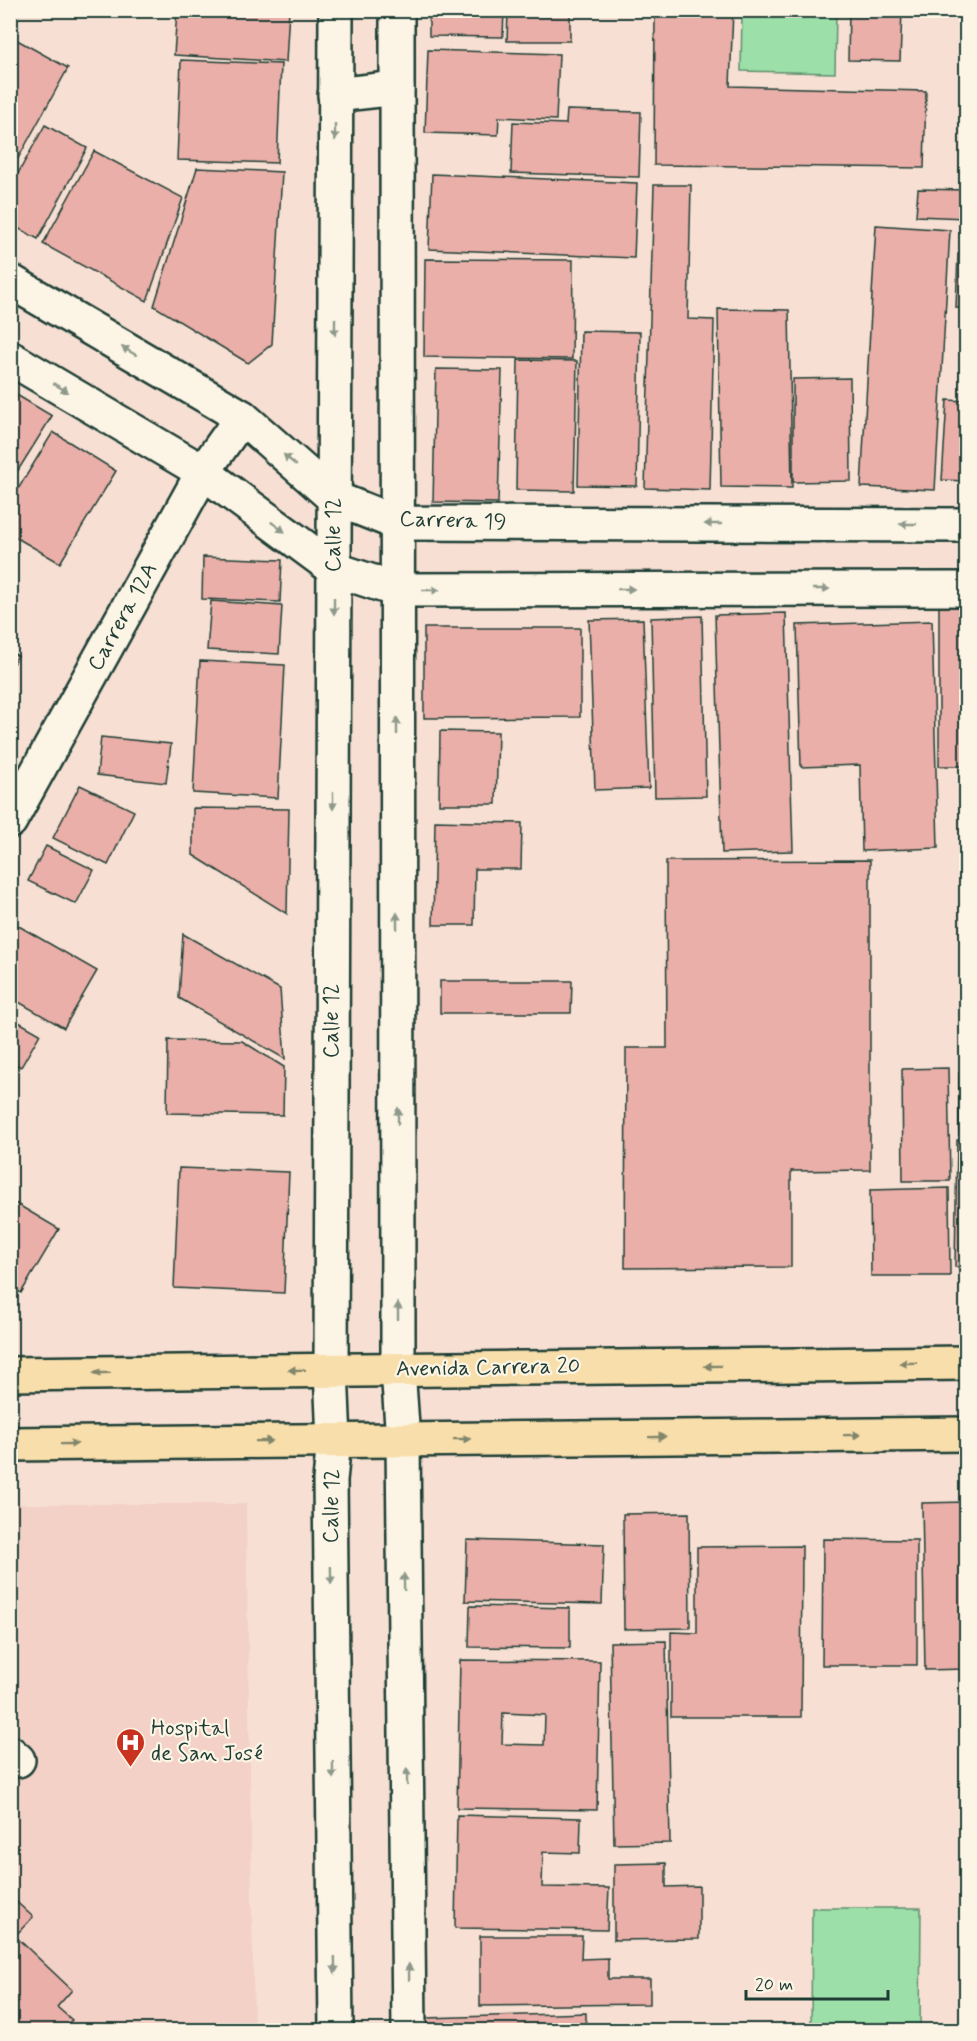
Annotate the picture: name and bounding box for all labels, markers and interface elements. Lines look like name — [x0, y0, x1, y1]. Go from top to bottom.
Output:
one-way arrow — [330, 122, 340, 141]
one-way arrow — [330, 317, 340, 336]
one-way arrow — [120, 346, 137, 356]
one-way arrow — [53, 382, 69, 393]
one-way arrow — [283, 454, 298, 467]
street label: Calle 12 — [320, 498, 348, 572]
street label: Carrera 19 — [399, 505, 507, 537]
one-way arrow — [704, 519, 723, 529]
one-way arrow — [899, 520, 918, 529]
one-way arrow — [269, 521, 285, 533]
street label: Carrera 12A — [82, 558, 164, 676]
one-way arrow — [616, 584, 635, 594]
one-way arrow — [811, 584, 830, 594]
one-way arrow — [421, 585, 440, 595]
one-way arrow — [329, 596, 339, 615]
one-way arrow — [392, 716, 402, 735]
one-way arrow — [328, 791, 338, 810]
one-way arrow — [392, 911, 402, 930]
street label: Calle 12 — [318, 984, 346, 1058]
one-way arrow — [393, 1106, 403, 1125]
one-way arrow — [393, 1301, 403, 1320]
street label: Avenida Carrera 20 — [396, 1352, 580, 1384]
one-way arrow — [899, 1359, 918, 1368]
one-way arrow — [704, 1361, 723, 1371]
one-way arrow — [288, 1366, 307, 1375]
one-way arrow — [93, 1368, 112, 1378]
one-way arrow — [842, 1430, 861, 1440]
one-way arrow — [647, 1432, 666, 1442]
one-way arrow — [452, 1434, 471, 1444]
one-way arrow — [254, 1437, 273, 1446]
one-way arrow — [59, 1439, 78, 1449]
street label: Calle 12 — [317, 1468, 347, 1544]
one-way arrow — [326, 1566, 336, 1585]
one-way arrow — [400, 1573, 409, 1592]
place label: Hospital de San José — [151, 1715, 263, 1768]
hospital icon: Hospital de San José — [114, 1726, 146, 1768]
one-way arrow — [328, 1761, 338, 1780]
one-way arrow — [402, 1768, 412, 1787]
one-way arrow — [330, 1956, 340, 1975]
one-way arrow — [404, 1963, 414, 1982]
scale bar — [746, 1963, 888, 2001]
text: 20 m — [755, 1973, 793, 1997]

